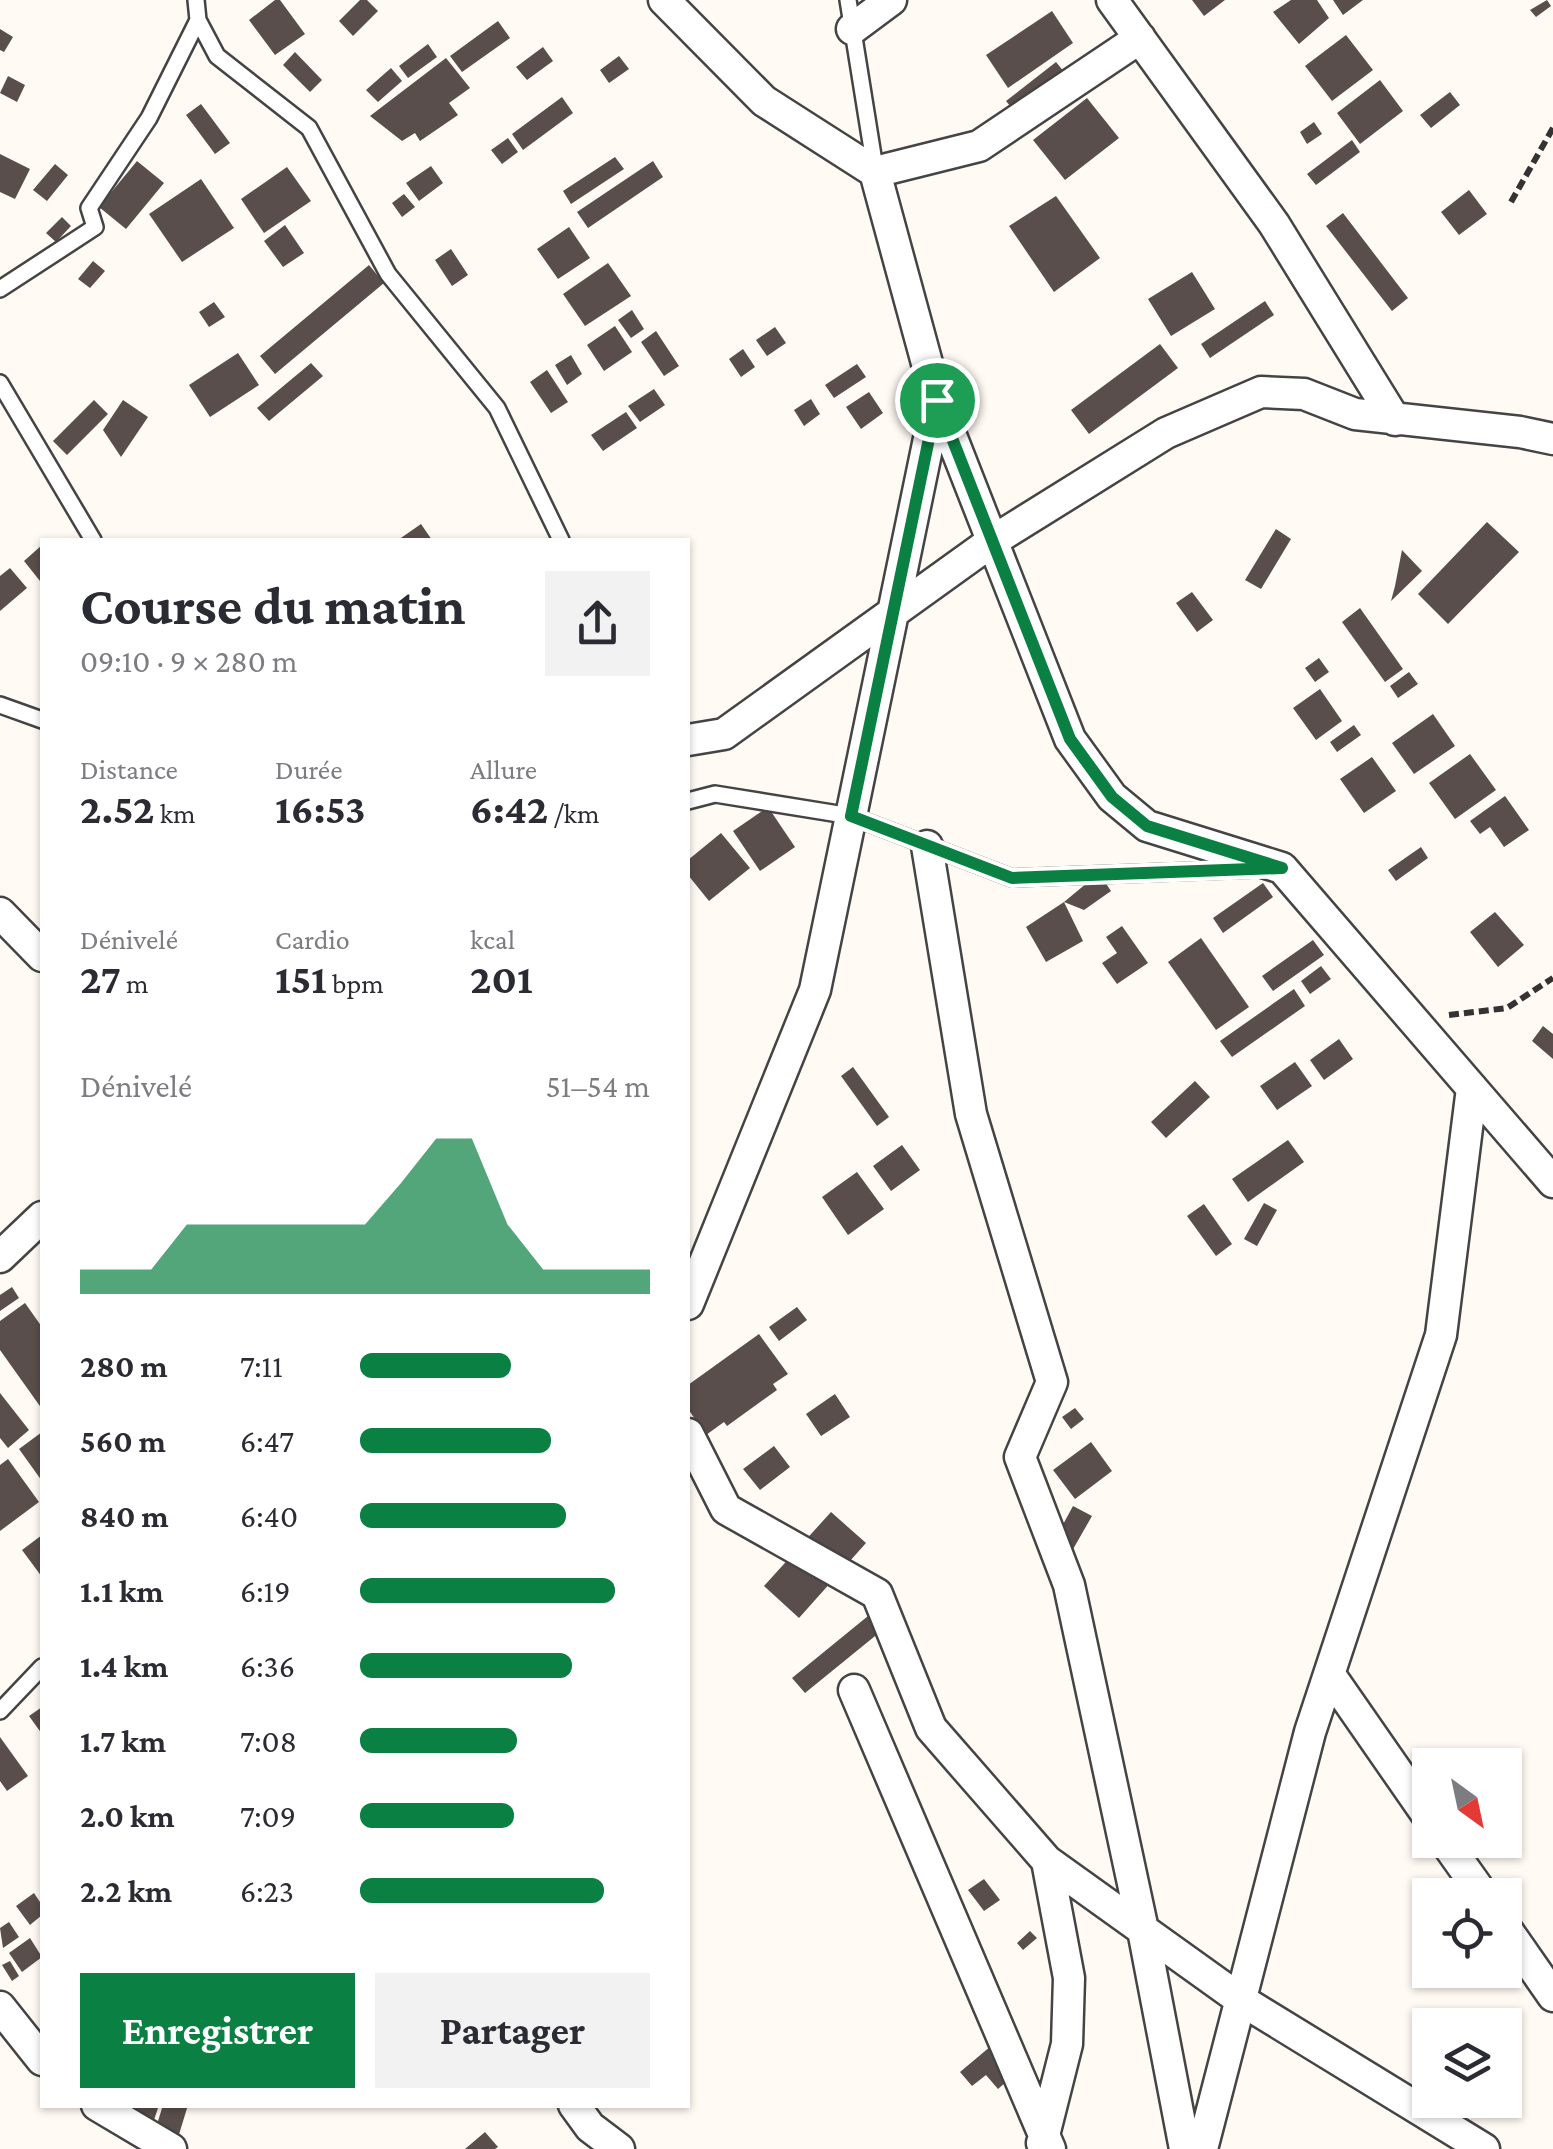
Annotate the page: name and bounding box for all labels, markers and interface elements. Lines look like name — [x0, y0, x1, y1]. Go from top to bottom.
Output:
pin — [895, 358, 980, 443]
icon: arrive — [910, 373, 965, 428]
button: share — [545, 571, 650, 676]
text: Course du matin — [80, 575, 466, 636]
text: 09:10 · 9 × 280 m — [80, 643, 297, 679]
text: Distance — [80, 754, 178, 785]
text: Durée — [275, 754, 342, 785]
text: Allure — [470, 754, 537, 785]
text: 2.52 — [80, 785, 154, 832]
text: 16:53 — [275, 785, 365, 832]
text: 6:42 — [470, 785, 548, 832]
text: km — [154, 798, 196, 829]
text: /km — [548, 798, 599, 829]
text: Dénivelé — [80, 924, 178, 955]
text: Cardio — [275, 924, 350, 955]
text: kcal — [470, 924, 515, 955]
text: 27 — [80, 955, 121, 1002]
text: 151 — [275, 955, 327, 1002]
text: 201 — [470, 955, 533, 1002]
text: m — [121, 968, 149, 999]
text: bpm — [327, 968, 384, 999]
text: Dénivelé — [80, 1068, 192, 1104]
text: 51–54 m — [546, 1068, 650, 1104]
text: 280 m — [80, 1348, 168, 1384]
text: 7:11 — [240, 1348, 283, 1384]
text: 560 m — [80, 1423, 166, 1459]
text: 6:47 — [240, 1423, 294, 1459]
text: 840 m — [80, 1498, 169, 1534]
text: 6:40 — [240, 1498, 298, 1534]
text: 1.1 km — [80, 1573, 163, 1609]
text: 6:19 — [240, 1573, 290, 1609]
text: 1.4 km — [80, 1648, 168, 1684]
text: 6:36 — [240, 1648, 295, 1684]
text: 1.7 km — [80, 1723, 166, 1759]
text: 7:08 — [240, 1723, 297, 1759]
north arrow — [1412, 1748, 1522, 1858]
map controls — [1412, 1748, 1522, 2118]
text: 2.0 km — [80, 1798, 175, 1834]
text: 7:09 — [240, 1798, 296, 1834]
text: 2.2 km — [80, 1873, 172, 1909]
text: 6:23 — [240, 1873, 294, 1909]
button: locate — [1412, 1878, 1522, 1988]
button: Enregistrer — [80, 1973, 355, 2088]
button: Partager — [375, 1973, 650, 2088]
button: layers — [1412, 2008, 1522, 2118]

